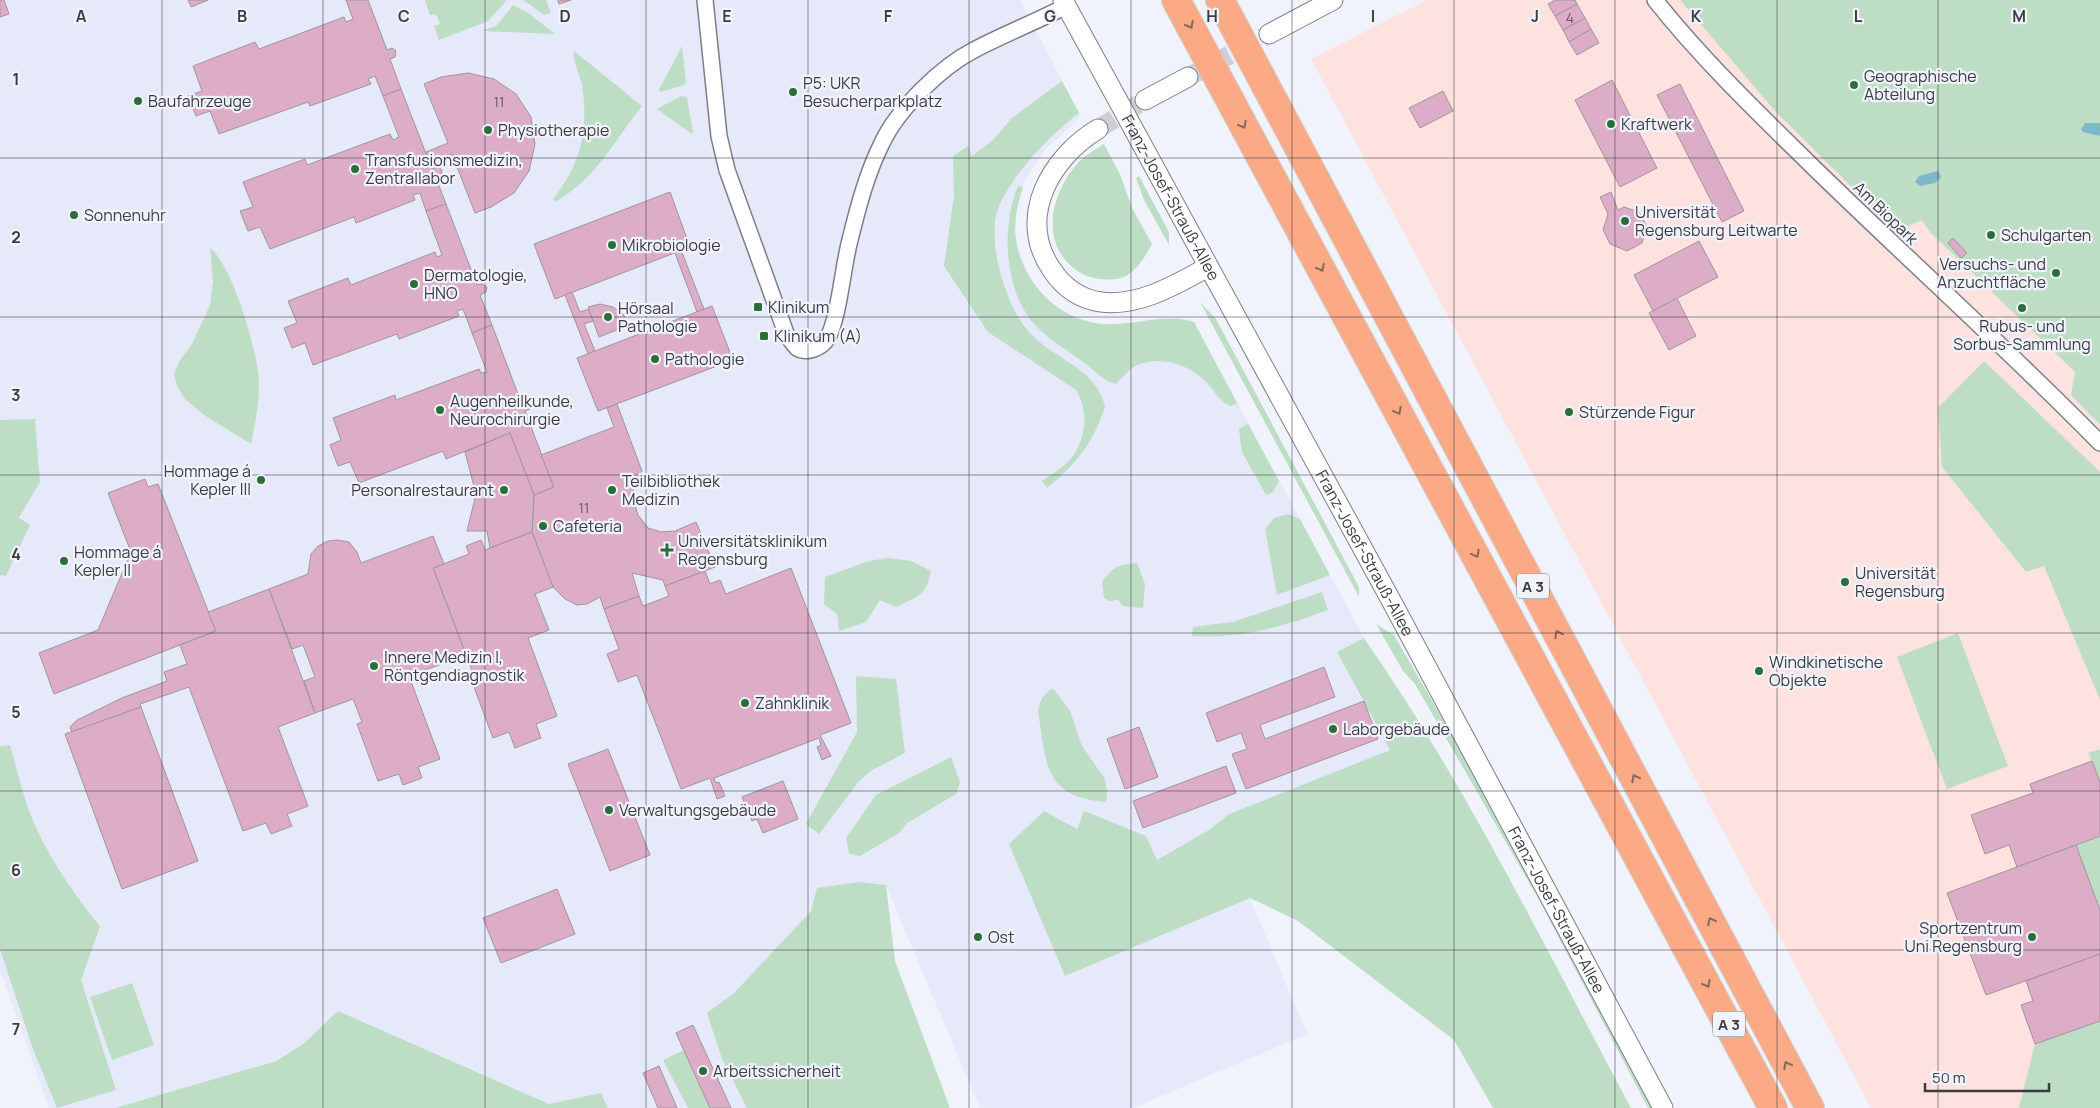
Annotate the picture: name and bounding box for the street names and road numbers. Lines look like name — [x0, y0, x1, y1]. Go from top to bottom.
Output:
street label: Franz-Josef-Strauß-Allee — [1117, 110, 1225, 284]
street label: Am Biopark — [1849, 177, 1924, 250]
street label: Franz-Josef-Strauß-Allee — [1311, 466, 1419, 640]
road number: A 3 — [1517, 574, 1549, 598]
street label: Franz-Josef-Strauß-Allee — [1503, 822, 1610, 997]
road number: A 3 — [1713, 1012, 1745, 1036]

